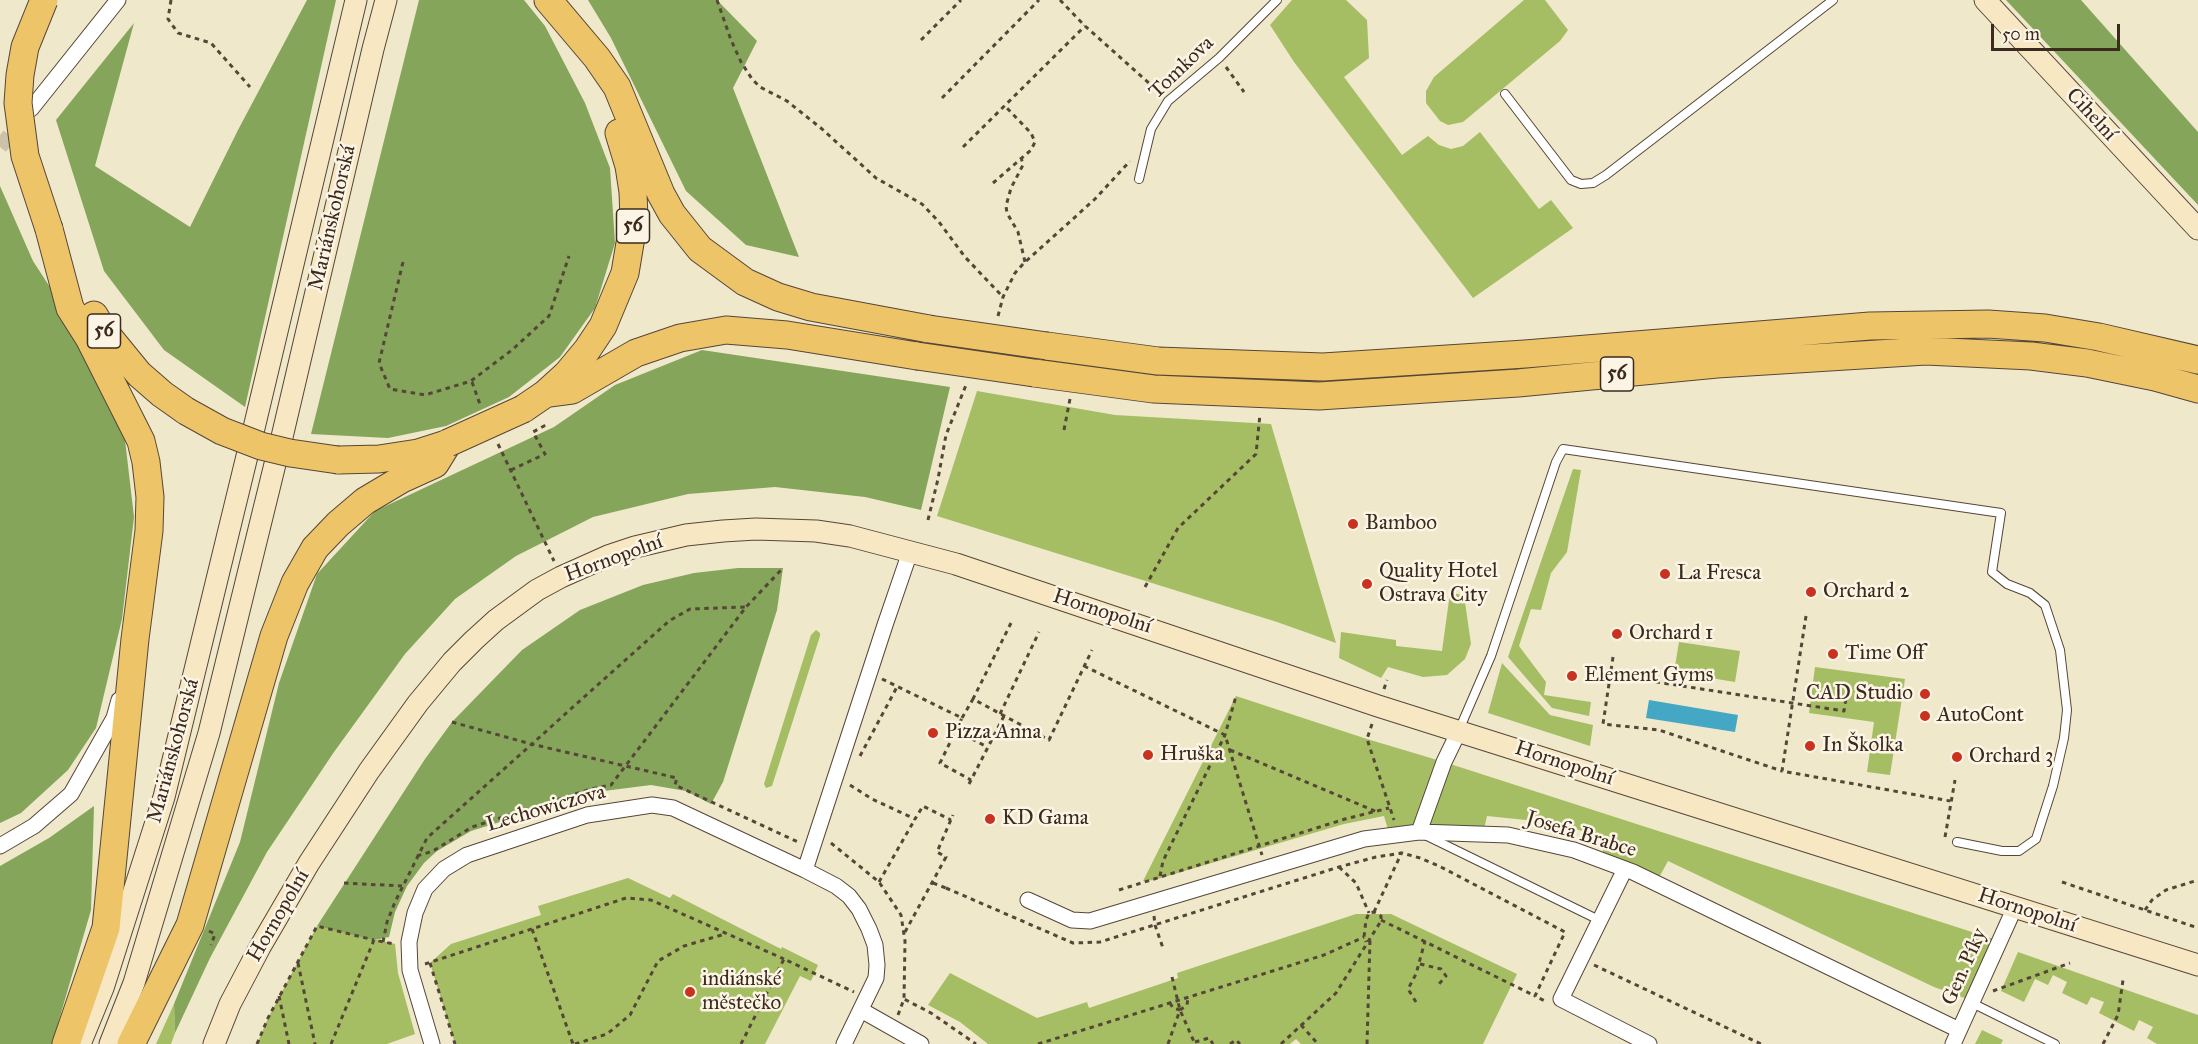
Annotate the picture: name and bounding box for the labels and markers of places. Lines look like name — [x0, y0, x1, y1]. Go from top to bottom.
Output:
place label: Bamboo — [1365, 511, 1437, 537]
marker: Bamboo — [1346, 517, 1360, 531]
place label: Quality Hotel Ostrava City — [1379, 559, 1498, 609]
place label: La Fresca — [1677, 561, 1761, 587]
marker: La Fresca — [1658, 567, 1672, 581]
marker: Quality Hotel Ostrava City — [1360, 577, 1374, 591]
place label: Orchard 2 — [1823, 579, 1909, 605]
marker: Orchard 2 — [1804, 585, 1818, 599]
place label: Orchard 1 — [1629, 621, 1713, 647]
marker: Orchard 1 — [1610, 627, 1624, 641]
place label: Time Off — [1845, 641, 1925, 667]
marker: Time Off — [1826, 647, 1840, 661]
place label: Element Gyms — [1584, 663, 1713, 689]
marker: Element Gyms — [1565, 669, 1579, 683]
place label: CAD Studio — [1806, 681, 1913, 707]
marker: CAD Studio — [1918, 687, 1932, 701]
place label: AutoCont — [1937, 703, 2024, 729]
marker: AutoCont — [1918, 709, 1932, 723]
place label: Pizza Anna — [945, 720, 1041, 746]
marker: Pizza Anna — [926, 726, 940, 740]
place label: In Školka — [1822, 733, 1903, 759]
marker: In Školka — [1803, 739, 1817, 753]
place label: Hruška — [1160, 742, 1224, 768]
place label: Orchard 3 — [1969, 744, 2053, 770]
marker: Hruška — [1141, 748, 1155, 762]
marker: Orchard 3 — [1950, 750, 1964, 764]
place label: KD Gama — [1002, 806, 1089, 832]
marker: KD Gama — [983, 812, 997, 826]
place label: indiánské městečko — [702, 967, 782, 1017]
marker: indiánské městečko — [683, 985, 697, 999]

